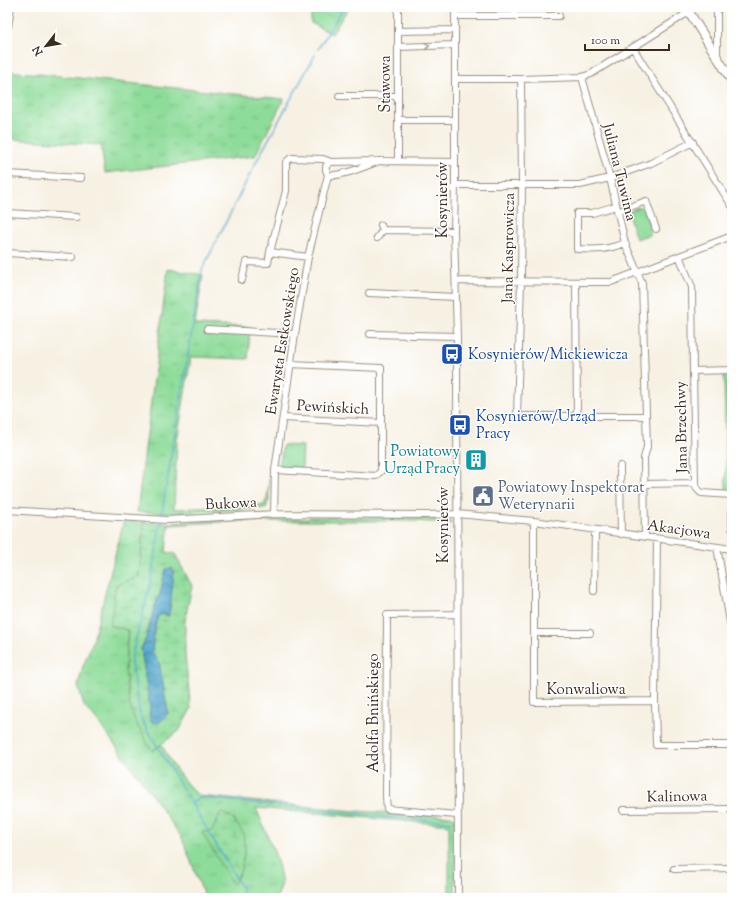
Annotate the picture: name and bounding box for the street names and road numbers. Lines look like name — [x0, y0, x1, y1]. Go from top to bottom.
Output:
street label: Stawowa — [376, 55, 397, 113]
street label: Juliana Tuwima — [596, 120, 641, 223]
street label: Kosynierów — [433, 162, 454, 238]
street label: Jana Kasprowicza — [498, 193, 521, 304]
street label: Ewarysta Estkowskiego — [261, 266, 305, 416]
street label: Jana Brzechwy — [671, 380, 694, 474]
street label: Pewińskich — [296, 396, 370, 421]
street label: Kosynierów — [434, 487, 455, 563]
street label: Bukowa — [205, 493, 258, 516]
street label: Akacjowa — [646, 516, 712, 545]
street label: Adolfa Bnińskiego — [364, 653, 385, 773]
street label: Konwaliowa — [546, 680, 626, 701]
street label: Kalinowa — [646, 786, 708, 809]

